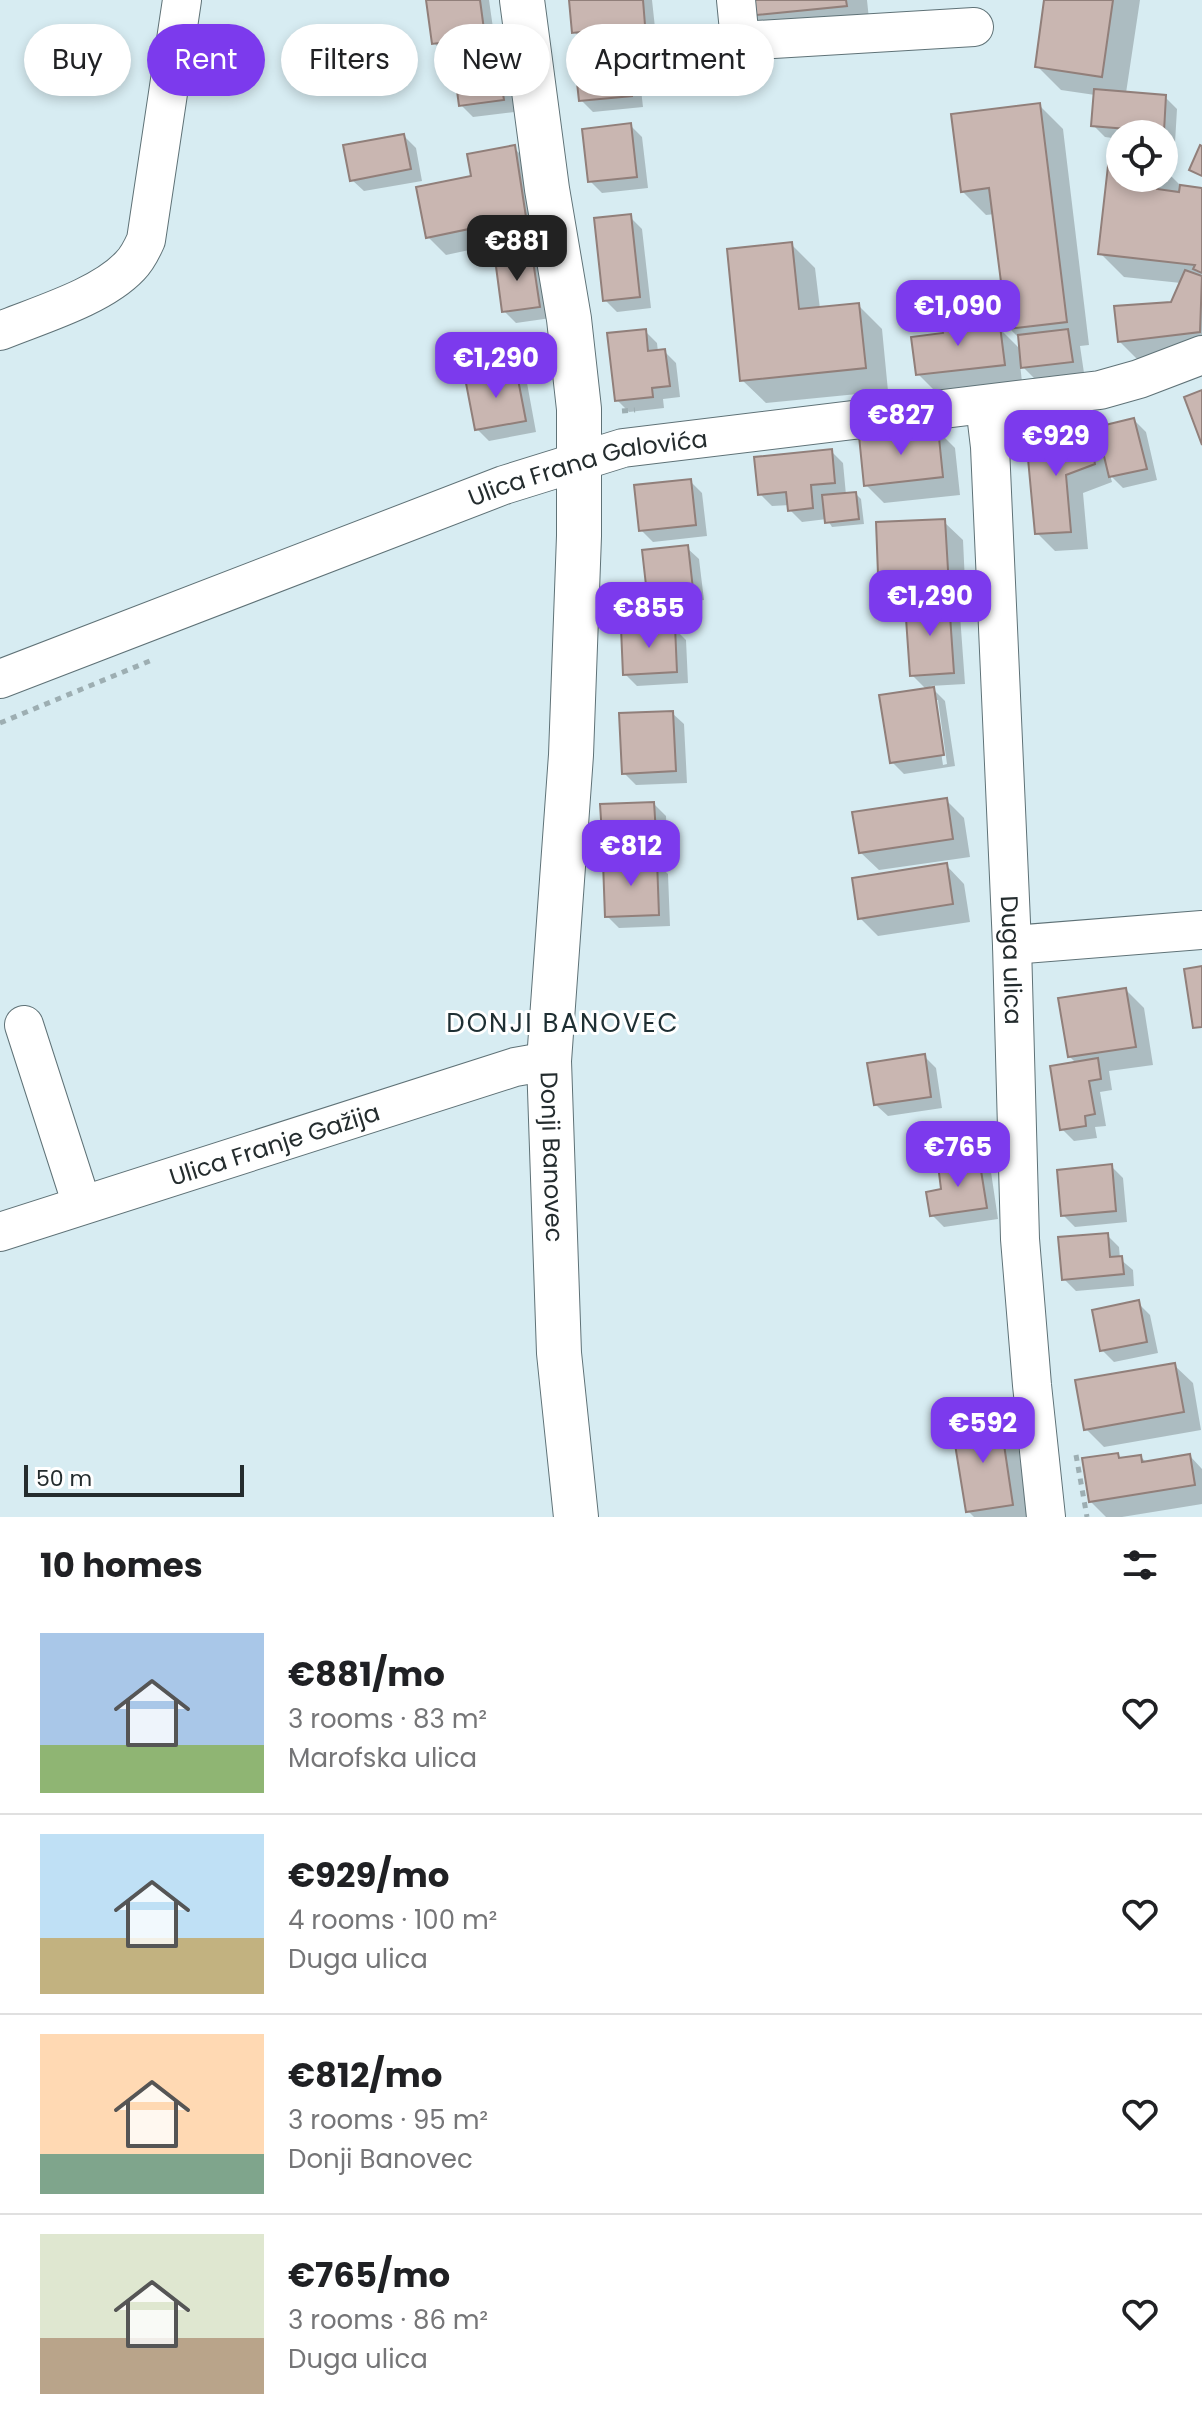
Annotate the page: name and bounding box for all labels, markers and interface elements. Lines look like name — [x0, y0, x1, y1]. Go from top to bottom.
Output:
chip: Buy — [24, 24, 131, 96]
chip: Rent — [147, 24, 265, 96]
chip: Filters — [281, 24, 418, 96]
chip: New — [434, 24, 550, 96]
chip: Apartment — [566, 24, 774, 96]
map controls — [1106, 120, 1178, 192]
button: locate — [1106, 120, 1178, 192]
pin: €881 — [470, 215, 564, 283]
text: €881 — [485, 223, 549, 259]
pin: €1,090 — [893, 280, 1023, 348]
text: €1,090 — [914, 288, 1002, 324]
pin: €1,290 — [431, 332, 561, 400]
text: €1,290 — [453, 340, 539, 376]
pin: €827 — [854, 389, 948, 457]
text: €827 — [868, 397, 934, 433]
pin: €929 — [1009, 410, 1103, 478]
text: €929 — [1022, 418, 1090, 454]
street label: Ulica Frana Galovića — [463, 421, 709, 514]
pin: €1,290 — [865, 570, 995, 638]
text: €1,290 — [887, 578, 973, 614]
pin: €855 — [602, 582, 696, 650]
text: €855 — [613, 590, 685, 626]
pin: €812 — [584, 820, 678, 888]
text: €812 — [600, 828, 662, 864]
street label: Duga ulica — [993, 895, 1031, 1025]
district label: DONJI BANOVEC — [446, 1005, 680, 1041]
street label: Donji Banovec — [533, 1071, 572, 1243]
street label: Ulica Franje Gažija — [165, 1095, 384, 1193]
pin: €765 — [911, 1121, 1005, 1189]
text: €765 — [924, 1129, 992, 1165]
pin: €592 — [936, 1397, 1030, 1465]
text: €592 — [949, 1405, 1017, 1441]
scale bar — [24, 1461, 244, 1497]
text: 50 m — [36, 1463, 92, 1494]
text: 10 homes — [40, 1541, 203, 1589]
icon: filters — [1118, 1543, 1162, 1587]
text: €881/mo — [288, 1650, 445, 1698]
icon: home — [104, 1665, 200, 1761]
icon: heart — [1118, 1691, 1162, 1735]
text: 3 rooms · 83 m² — [288, 1701, 487, 1737]
text: Marofska ulica — [288, 1740, 477, 1776]
text: €929/mo — [288, 1851, 449, 1899]
icon: home — [104, 1866, 200, 1962]
icon: heart — [1118, 1892, 1162, 1936]
text: 4 rooms · 100 m² — [288, 1902, 497, 1938]
text: Duga ulica — [288, 1941, 428, 1977]
text: €812/mo — [288, 2051, 442, 2099]
icon: home — [104, 2066, 200, 2162]
icon: heart — [1118, 2092, 1162, 2136]
text: 3 rooms · 95 m² — [288, 2102, 488, 2138]
text: Donji Banovec — [288, 2141, 473, 2177]
text: €765/mo — [288, 2251, 450, 2299]
icon: home — [104, 2266, 200, 2362]
icon: heart — [1118, 2292, 1162, 2336]
text: 3 rooms · 86 m² — [288, 2302, 488, 2338]
text: Duga ulica — [288, 2341, 428, 2377]

